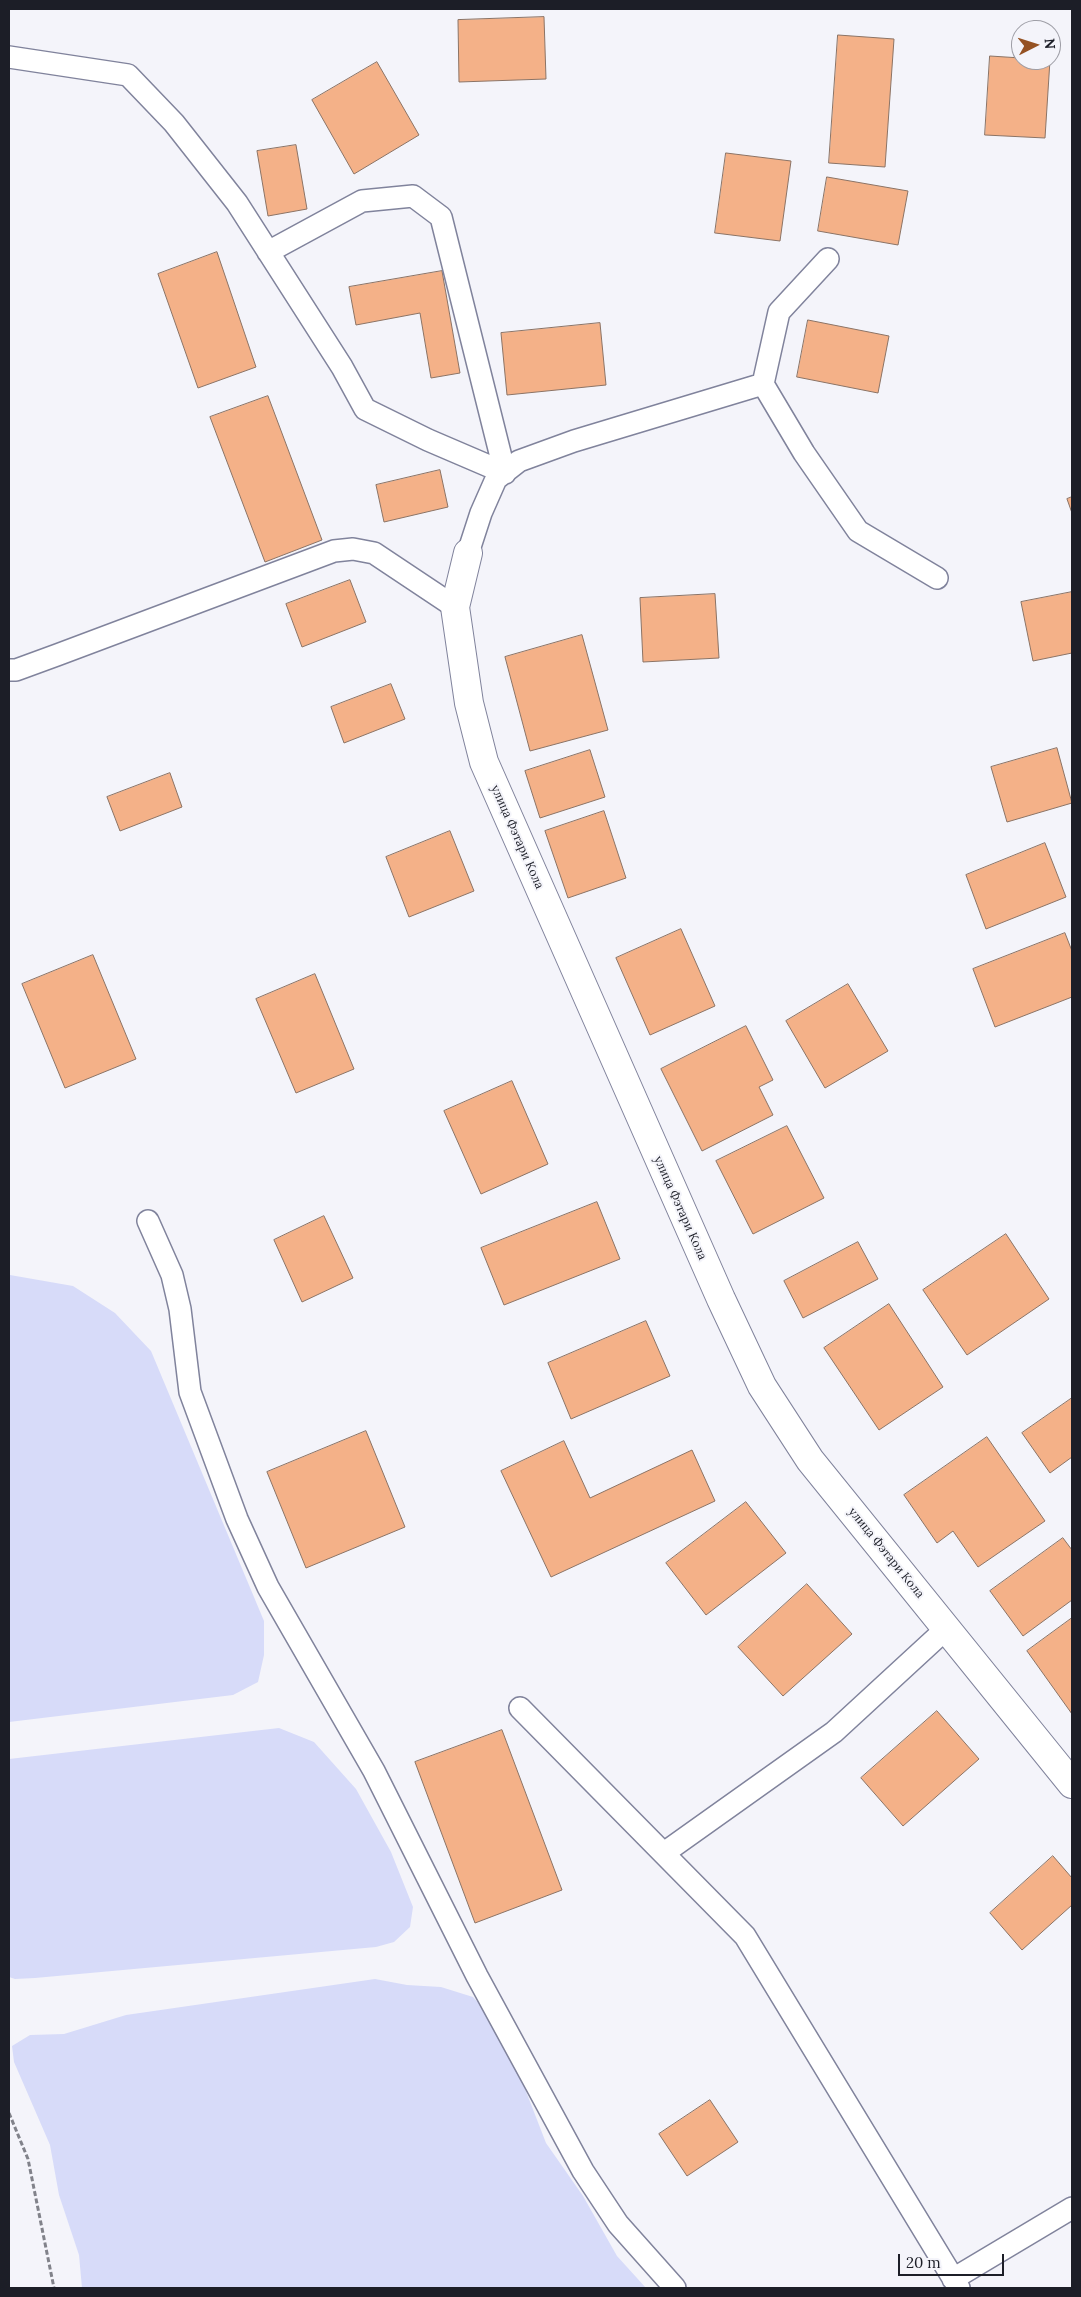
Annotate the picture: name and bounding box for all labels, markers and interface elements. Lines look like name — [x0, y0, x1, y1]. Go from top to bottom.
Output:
north arrow — [1011, 20, 1061, 70]
text: N — [1041, 38, 1059, 50]
street label: улица Фэтари Кола — [488, 783, 546, 891]
street label: улица Фэтари Кола — [651, 1154, 709, 1262]
street label: улица Фэтари Кола — [845, 1505, 927, 1601]
scale bar — [901, 2244, 1007, 2276]
text: 20 m — [906, 2253, 941, 2272]

